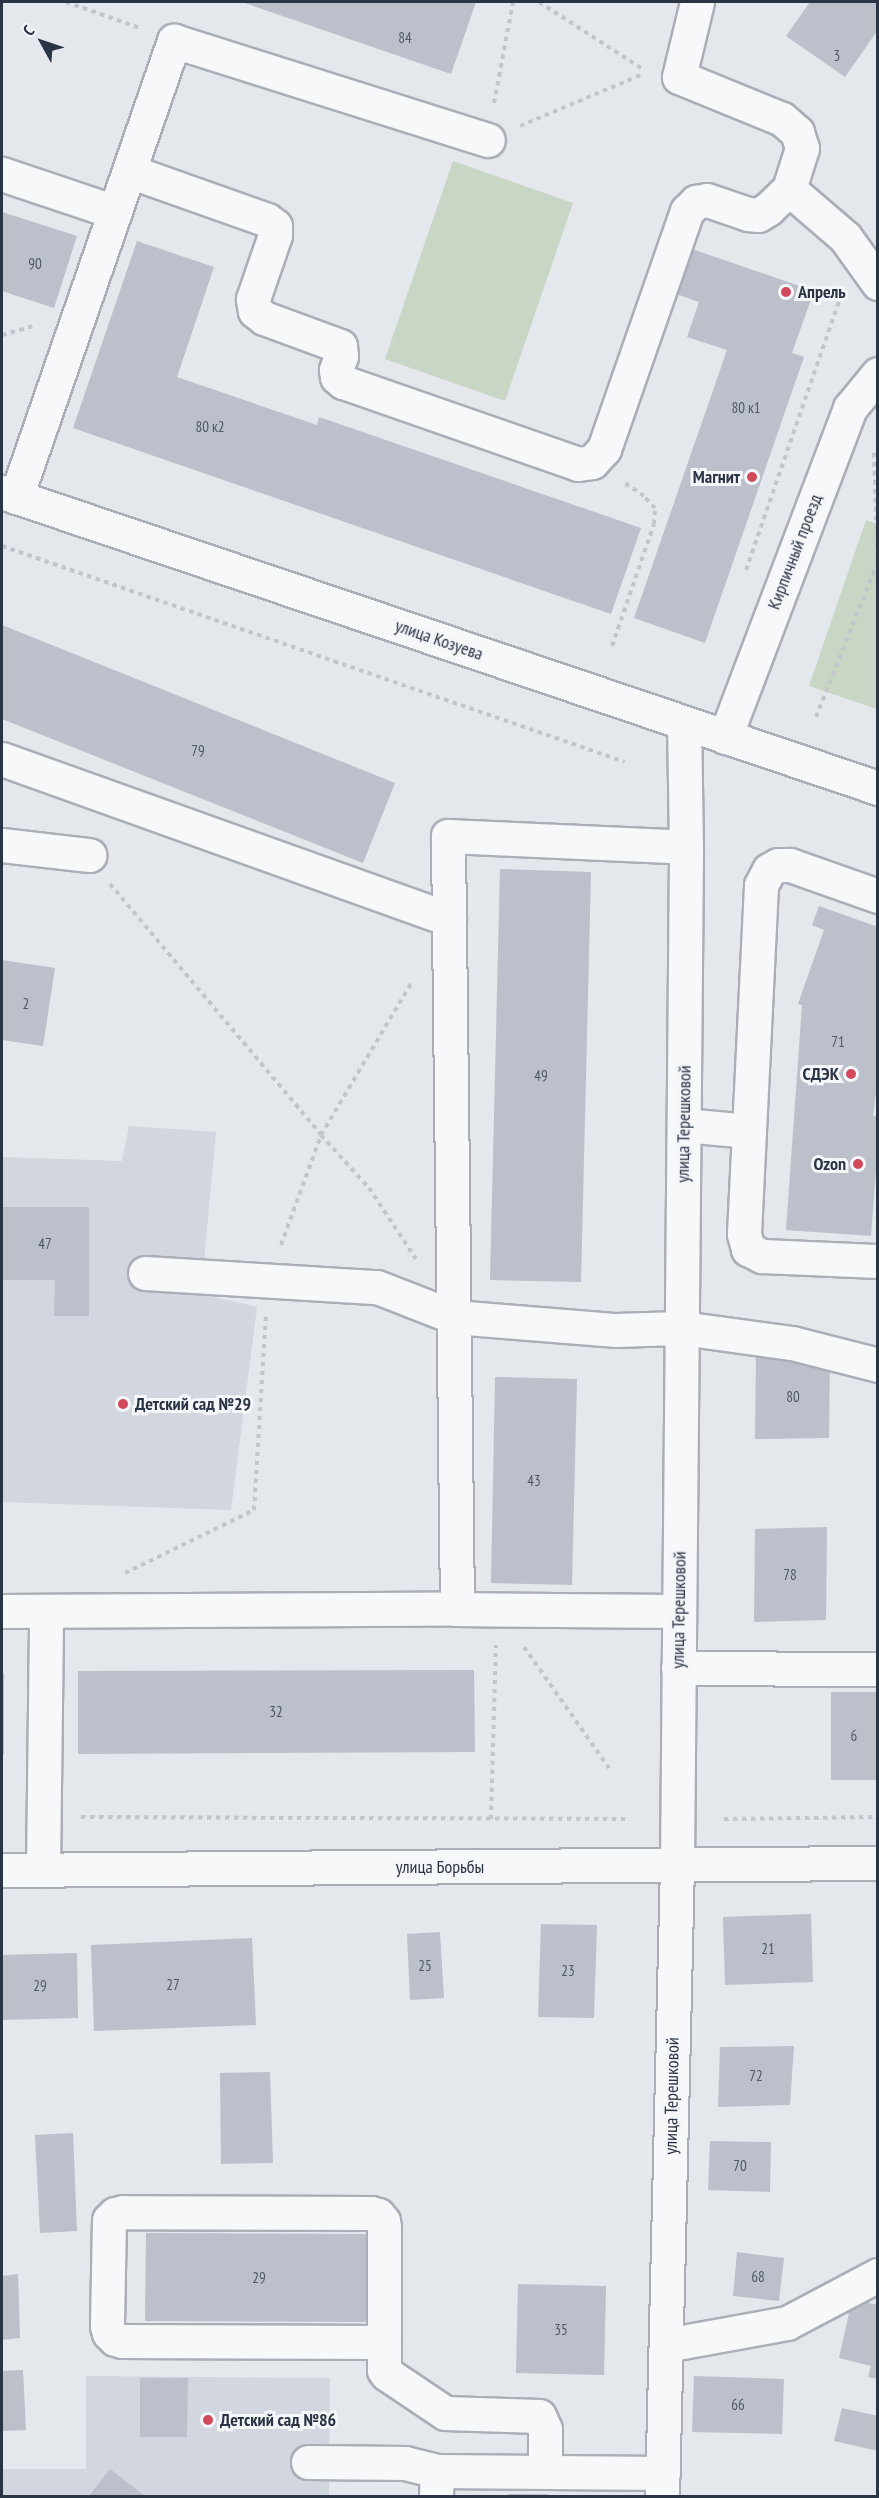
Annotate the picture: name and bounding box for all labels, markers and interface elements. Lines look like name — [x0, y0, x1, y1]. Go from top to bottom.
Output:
north arrow — [12, 12, 72, 72]
text: С — [18, 21, 38, 40]
house number: 84 — [398, 29, 412, 47]
house number: 3 — [834, 47, 840, 65]
house number: 90 — [28, 255, 42, 273]
place label: Апрель — [798, 281, 846, 303]
marker: Апрель — [779, 285, 793, 299]
house number: 80 к1 — [731, 399, 761, 417]
house number: 80 к2 — [195, 418, 225, 436]
place label: Магнит — [693, 466, 740, 488]
marker: Магнит — [745, 470, 759, 484]
street label: Кирпичный проезд — [763, 491, 827, 613]
street label: улица Козуева — [392, 615, 486, 665]
house number: 79 — [191, 742, 205, 760]
house number: 2 — [23, 995, 29, 1013]
house number: 71 — [831, 1033, 845, 1051]
place label: СДЭК — [803, 1063, 839, 1085]
street label: улица Терешковой — [672, 1065, 696, 1183]
house number: 49 — [534, 1067, 548, 1085]
marker: СДЭК — [844, 1067, 858, 1081]
place label: Ozon — [813, 1153, 846, 1175]
marker: Ozon — [851, 1157, 865, 1171]
house number: 47 — [38, 1235, 52, 1253]
house number: 80 — [786, 1388, 800, 1406]
place label: Детский сад №29 — [135, 1393, 251, 1415]
marker: Детский сад №29 — [116, 1397, 130, 1411]
house number: 43 — [527, 1472, 541, 1490]
street label: улица Терешковой — [667, 1551, 691, 1669]
house number: 78 — [783, 1566, 797, 1584]
house number: 32 — [269, 1703, 283, 1721]
house number: 6 — [851, 1727, 857, 1745]
street label: улица Борьбы — [396, 1856, 484, 1878]
house number: 21 — [761, 1940, 775, 1958]
house number: 25 — [418, 1957, 432, 1975]
house number: 23 — [561, 1962, 575, 1980]
house number: 27 — [166, 1976, 180, 1994]
house number: 29 — [33, 1977, 47, 1995]
street label: улица Терешковой — [660, 2037, 684, 2155]
house number: 72 — [749, 2067, 763, 2085]
house number: 70 — [733, 2157, 747, 2175]
house number: 68 — [751, 2268, 765, 2286]
house number: 29 — [252, 2269, 266, 2287]
house number: 35 — [554, 2321, 568, 2339]
house number: 66 — [731, 2396, 745, 2414]
place label: Детский сад №86 — [220, 2409, 336, 2431]
marker: Детский сад №86 — [201, 2413, 215, 2427]

